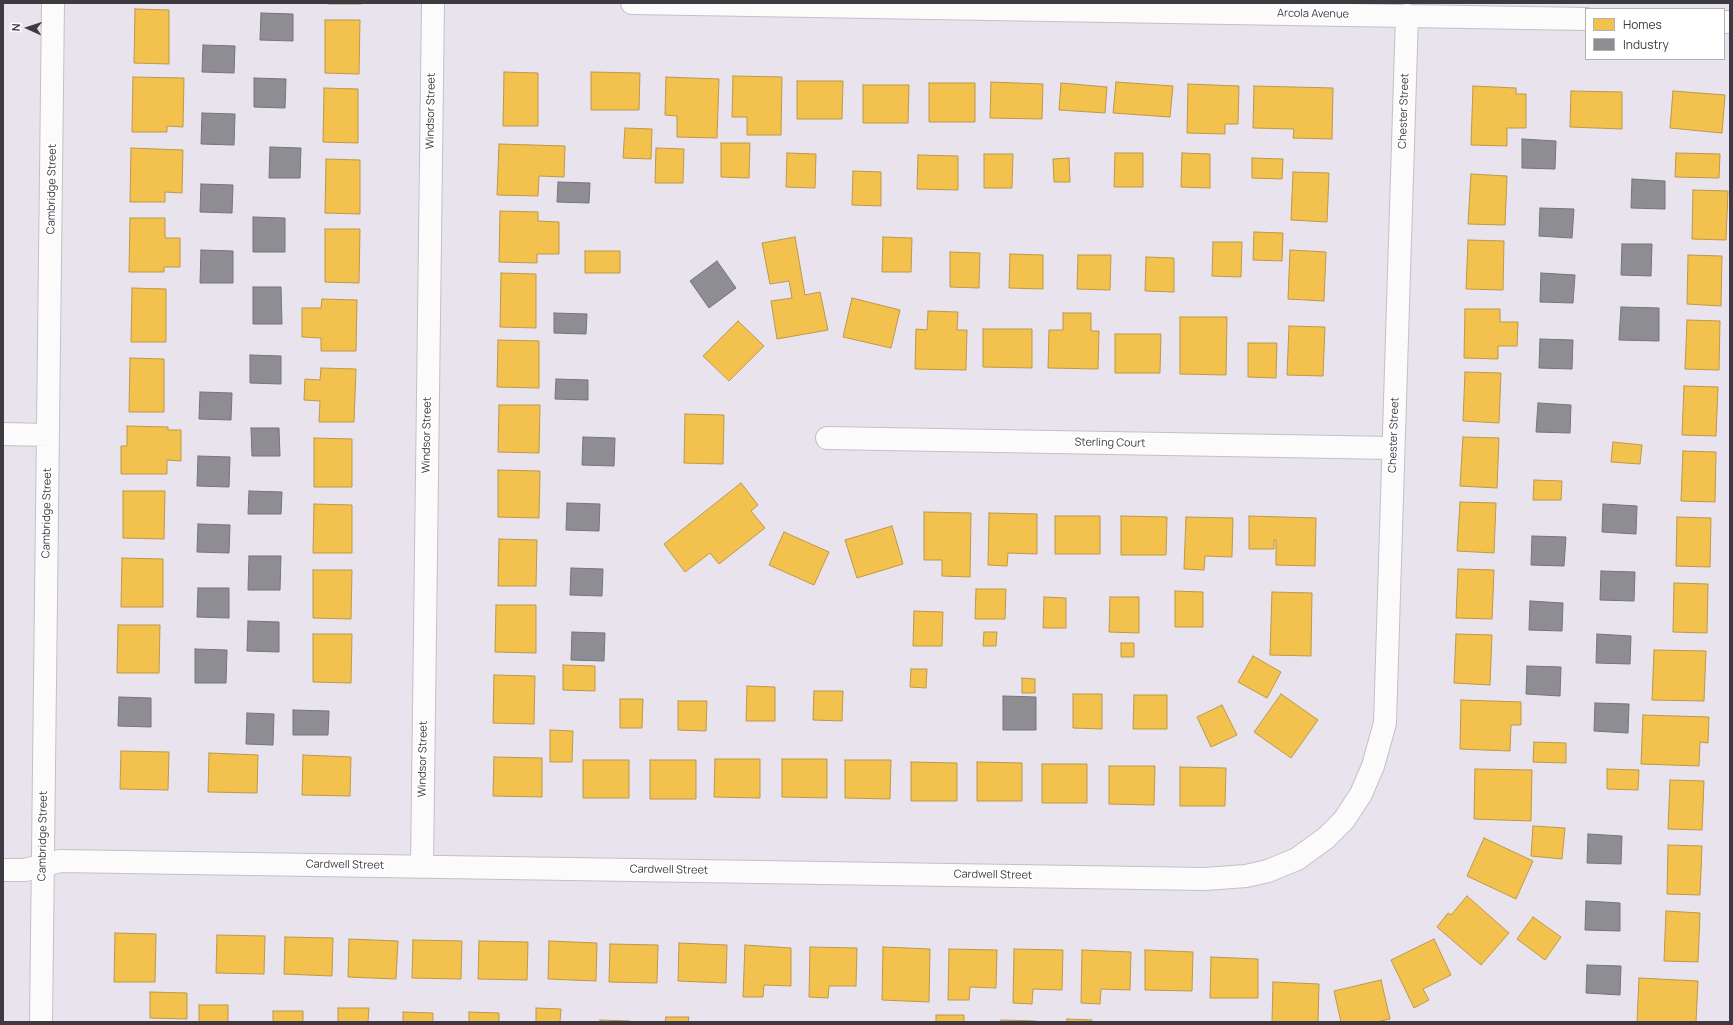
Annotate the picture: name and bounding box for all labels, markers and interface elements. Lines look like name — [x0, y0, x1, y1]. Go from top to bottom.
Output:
street label: Arcola Avenue — [1277, 7, 1349, 21]
north arrow — [8, 8, 48, 48]
legend — [1585, 8, 1725, 60]
text: Homes — [1623, 16, 1662, 33]
text: N — [8, 23, 23, 32]
text: Industry — [1623, 36, 1669, 53]
street label: Windsor Street — [424, 73, 438, 149]
street label: Chester Street — [1396, 73, 1412, 149]
street label: Cambridge Street — [45, 144, 59, 234]
street label: Windsor Street — [420, 397, 434, 473]
street label: Chester Street — [1386, 397, 1402, 473]
street label: Sterling Court — [1074, 436, 1146, 450]
street label: Cambridge Street — [40, 468, 54, 558]
street label: Windsor Street — [416, 721, 430, 797]
street label: Cambridge Street — [36, 791, 50, 881]
street label: Cardwell Street — [306, 858, 384, 872]
street label: Cardwell Street — [630, 863, 708, 877]
street label: Cardwell Street — [954, 868, 1032, 882]

